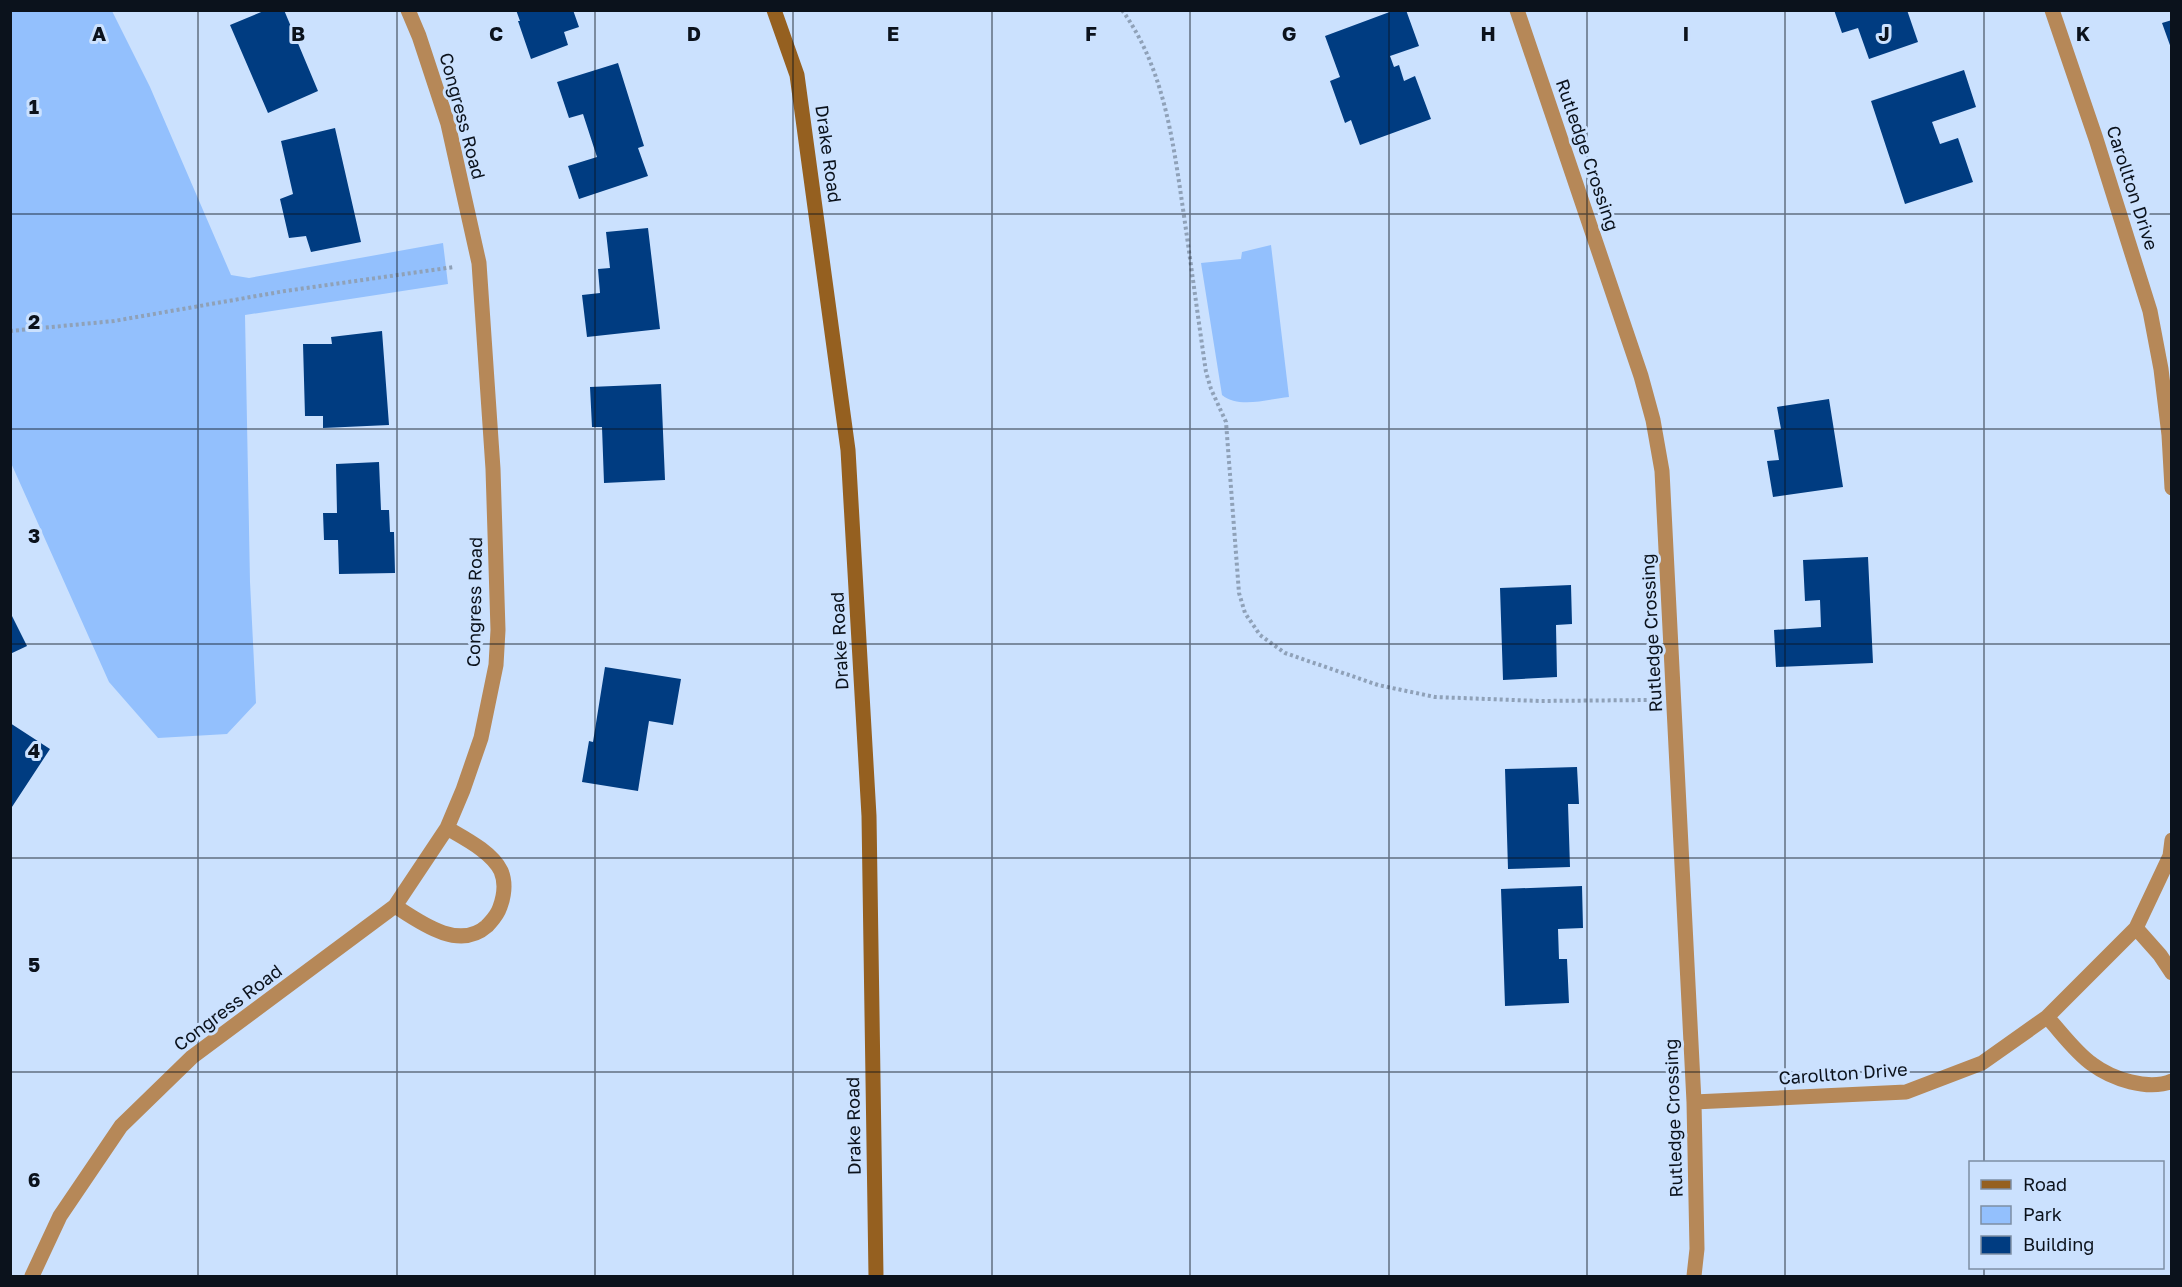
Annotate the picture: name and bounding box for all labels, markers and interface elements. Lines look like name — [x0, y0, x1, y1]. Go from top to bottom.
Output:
text: A — [92, 21, 106, 45]
text: B — [291, 21, 305, 45]
text: C — [489, 21, 503, 45]
text: D — [687, 21, 701, 45]
text: E — [887, 21, 899, 45]
text: F — [1085, 21, 1097, 45]
text: G — [1282, 21, 1296, 45]
text: H — [1480, 21, 1496, 45]
text: I — [1683, 21, 1689, 45]
text: J — [1878, 21, 1890, 45]
text: K — [2076, 21, 2091, 45]
street label: Congress Road — [435, 50, 490, 181]
street label: Rutledge Crossing — [1552, 76, 1624, 233]
text: 1 — [29, 94, 39, 118]
street label: Drake Road — [811, 104, 847, 204]
street label: Carollton Drive — [2102, 123, 2163, 253]
text: 2 — [28, 309, 40, 333]
text: 3 — [28, 523, 40, 547]
street label: Congress Road — [462, 537, 486, 667]
street label: Rutledge Crossing — [1636, 553, 1666, 713]
street label: Drake Road — [825, 591, 853, 691]
text: 4 — [28, 738, 40, 762]
text: 5 — [28, 952, 40, 976]
street label: Congress Road — [169, 959, 286, 1055]
street label: Rutledge Crossing — [1659, 1038, 1687, 1198]
street label: Carollton Drive — [1778, 1058, 1908, 1088]
street label: Drake Road — [841, 1077, 865, 1175]
legend — [1969, 1161, 2164, 1269]
text: 6 — [28, 1167, 40, 1191]
text: Road — [2023, 1173, 2067, 1195]
text: Park — [2023, 1203, 2062, 1225]
text: Building — [2023, 1233, 2094, 1255]

